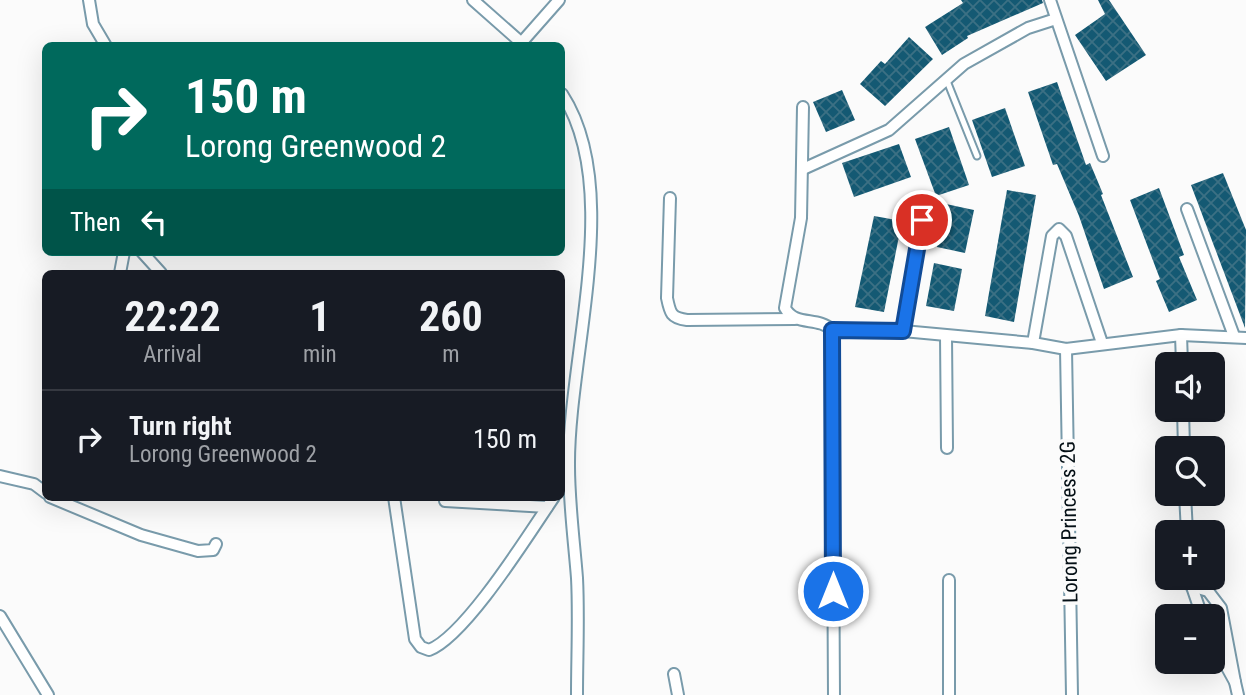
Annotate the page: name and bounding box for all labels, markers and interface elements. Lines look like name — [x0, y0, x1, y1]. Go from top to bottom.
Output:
text: 150 m — [185, 68, 307, 125]
icon: right — [70, 70, 161, 161]
text: Lorong Greenwood 2 — [185, 127, 446, 165]
pin — [892, 190, 952, 250]
icon: arrive — [903, 201, 941, 239]
icon: left — [135, 203, 173, 241]
text: Then — [70, 207, 121, 237]
text: 22:22 — [124, 292, 221, 341]
text: 1 — [309, 292, 330, 341]
text: 260 — [419, 292, 483, 341]
text: Arrival — [143, 341, 202, 368]
text: min — [303, 341, 337, 368]
text: m — [442, 341, 459, 368]
map controls — [1155, 352, 1225, 674]
button: sound — [1155, 352, 1225, 422]
text: Turn right — [129, 411, 231, 441]
icon: right — [70, 420, 108, 458]
text: 150 m — [473, 424, 537, 454]
button: search — [1155, 436, 1225, 506]
text: Lorong Greenwood 2 — [129, 441, 317, 468]
street label: Lorong Princess 2G — [1056, 441, 1082, 603]
button: + — [1155, 520, 1225, 590]
position arrow — [796, 554, 870, 628]
button: − — [1155, 604, 1225, 674]

